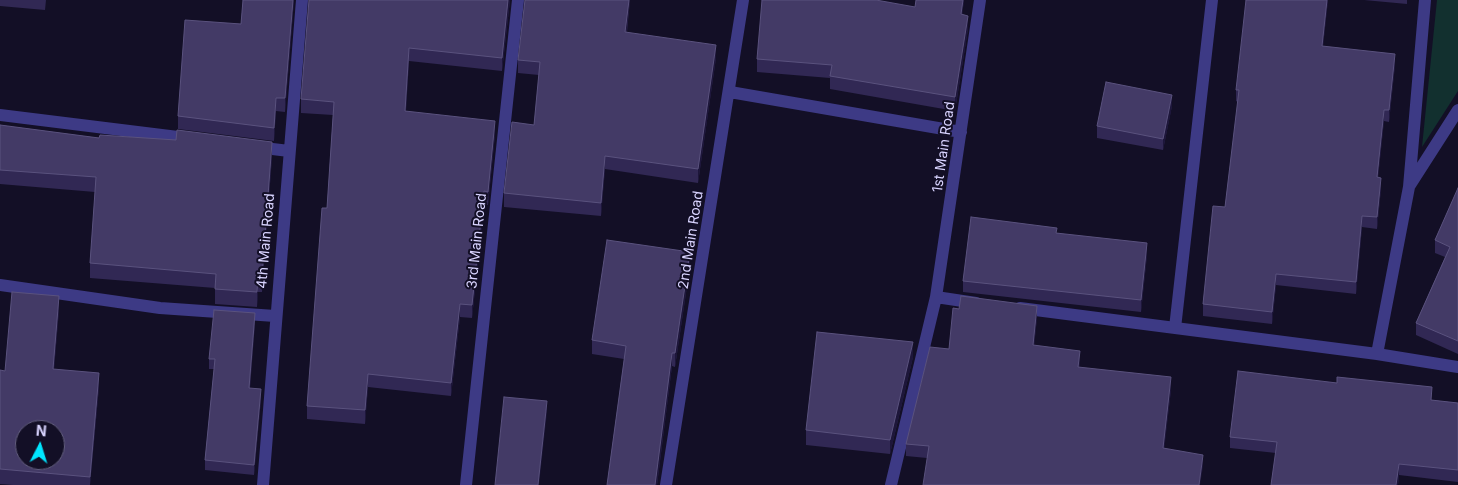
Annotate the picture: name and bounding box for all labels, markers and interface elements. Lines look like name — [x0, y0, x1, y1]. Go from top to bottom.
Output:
street label: 1st Main Road — [929, 101, 959, 193]
street label: 2nd Main Road — [675, 190, 707, 290]
street label: 3rd Main Road — [464, 192, 490, 290]
street label: 4th Main Road — [253, 193, 279, 289]
north arrow — [15, 420, 65, 470]
text: N — [35, 422, 47, 439]

